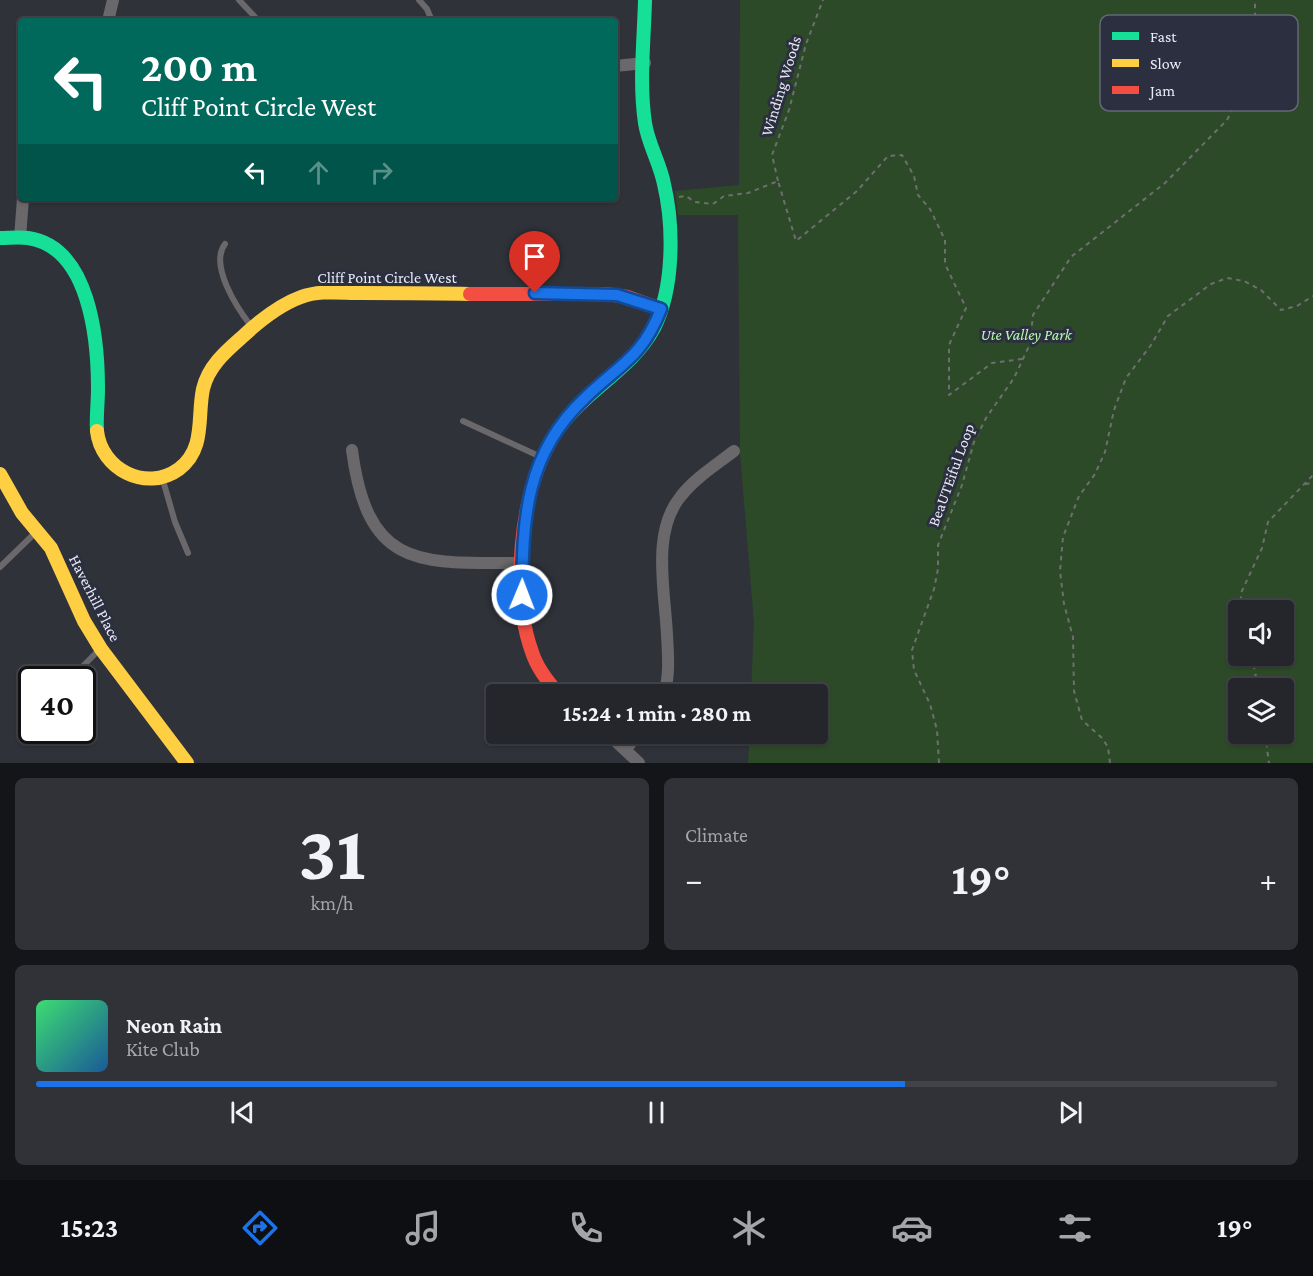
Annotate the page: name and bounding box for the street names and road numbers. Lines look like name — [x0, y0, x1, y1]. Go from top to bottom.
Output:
street label: Winding Woods — [758, 34, 805, 138]
street label: Cliff Point Circle West — [317, 269, 457, 286]
street label: BeaUTEiful Loop — [925, 421, 978, 529]
street label: Haverhill Place — [66, 552, 124, 644]

